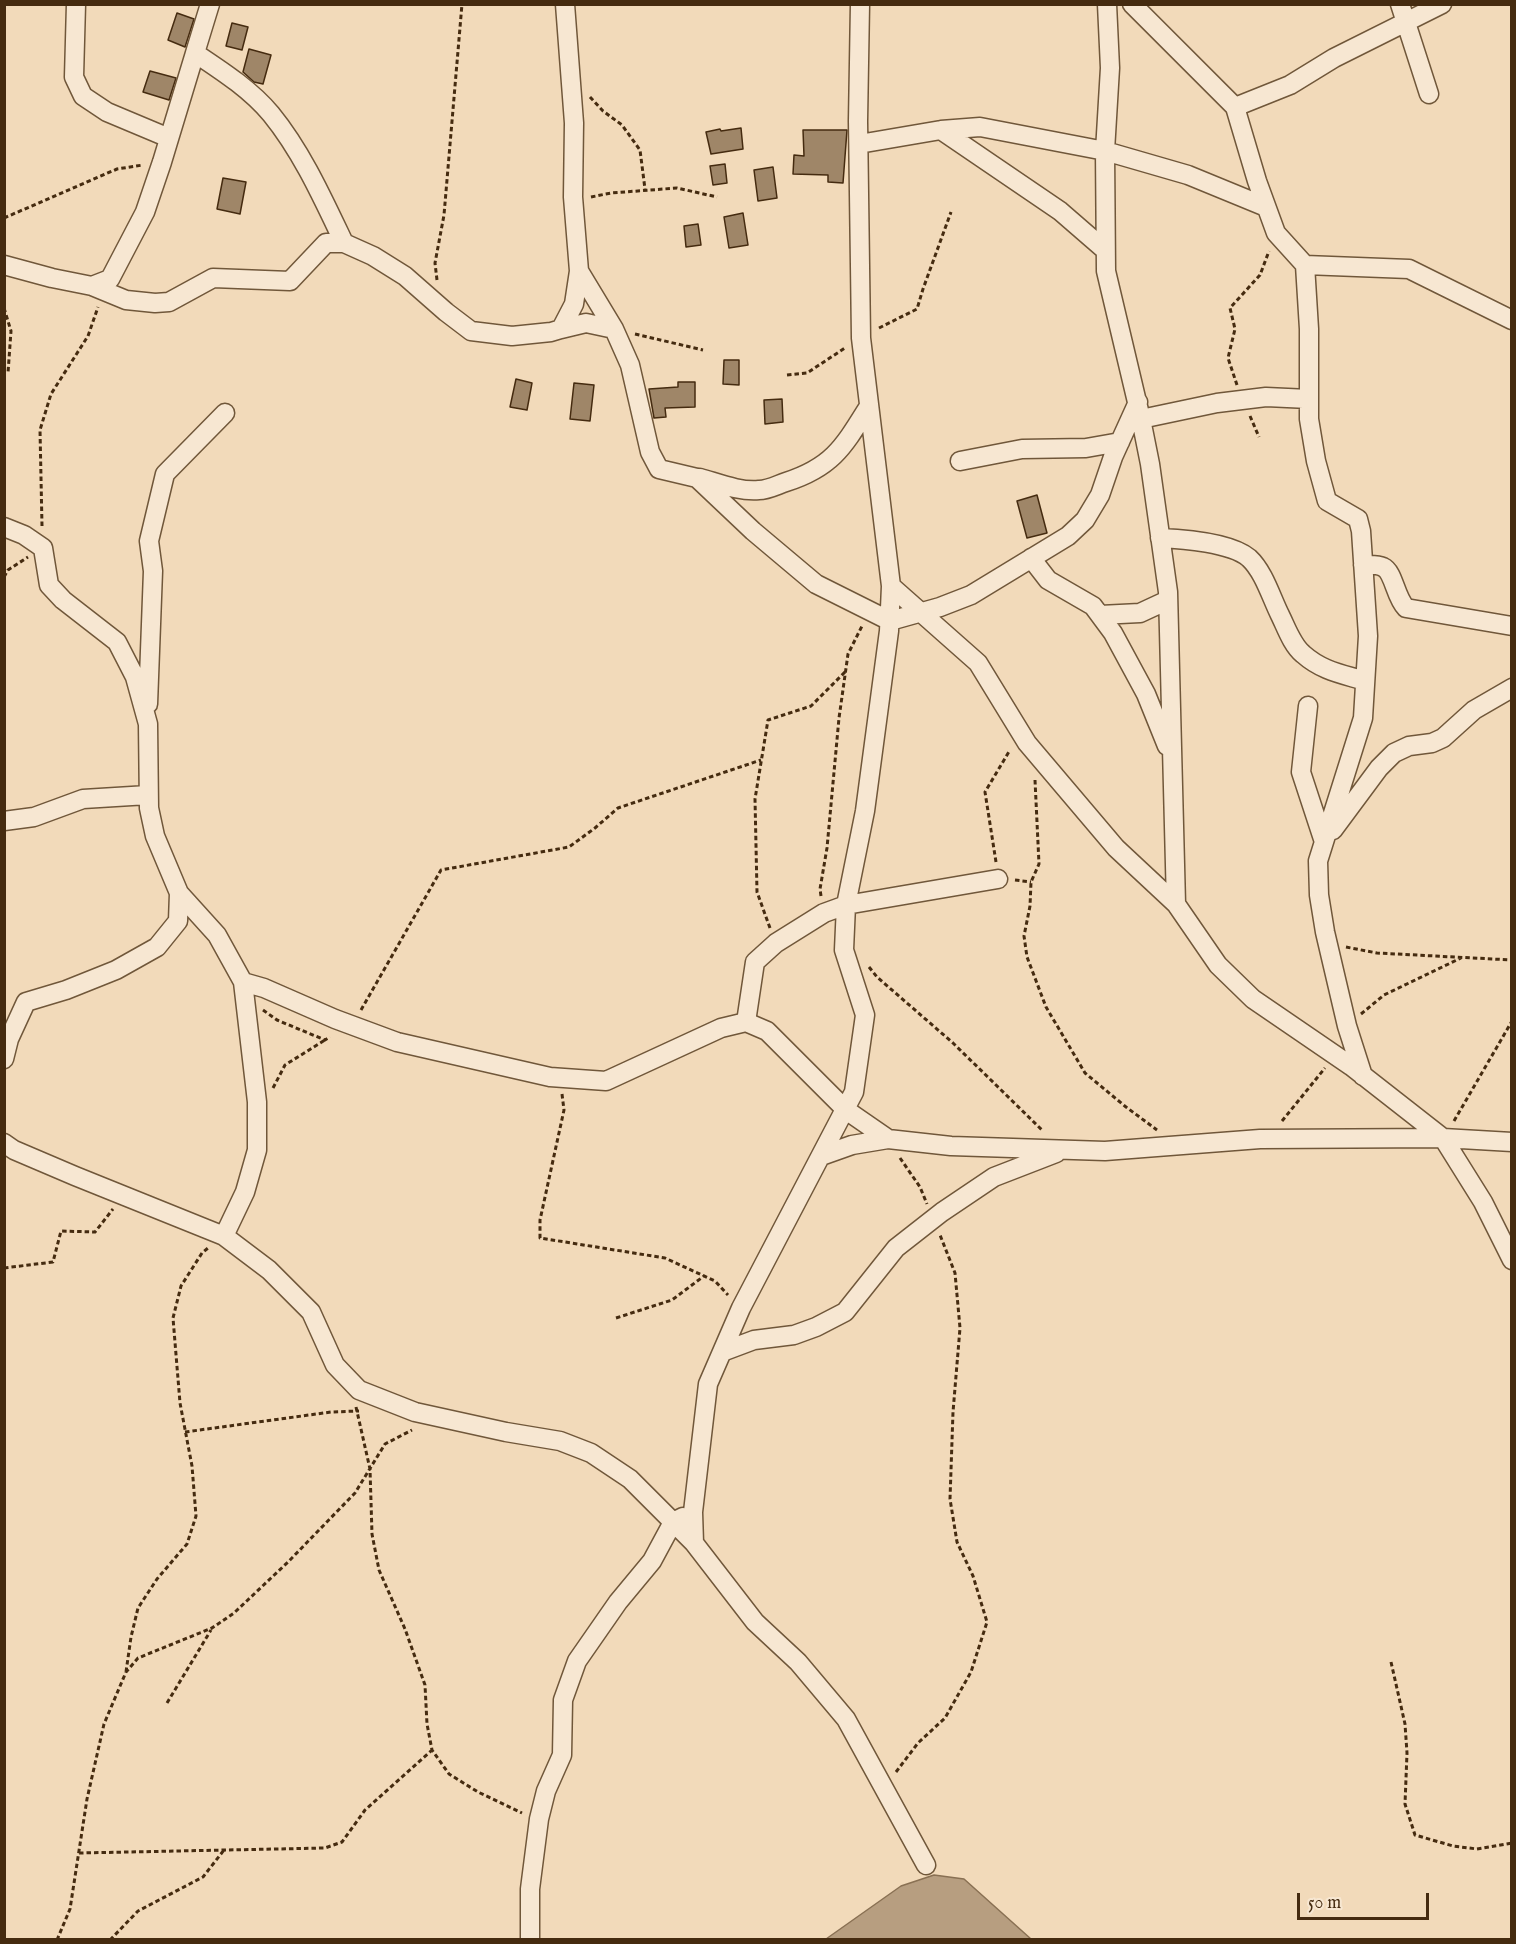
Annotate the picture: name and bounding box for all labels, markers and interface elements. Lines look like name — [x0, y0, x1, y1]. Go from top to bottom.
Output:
scale bar — [1300, 1881, 1432, 1919]
text: 50 m — [1308, 1892, 1341, 1915]

